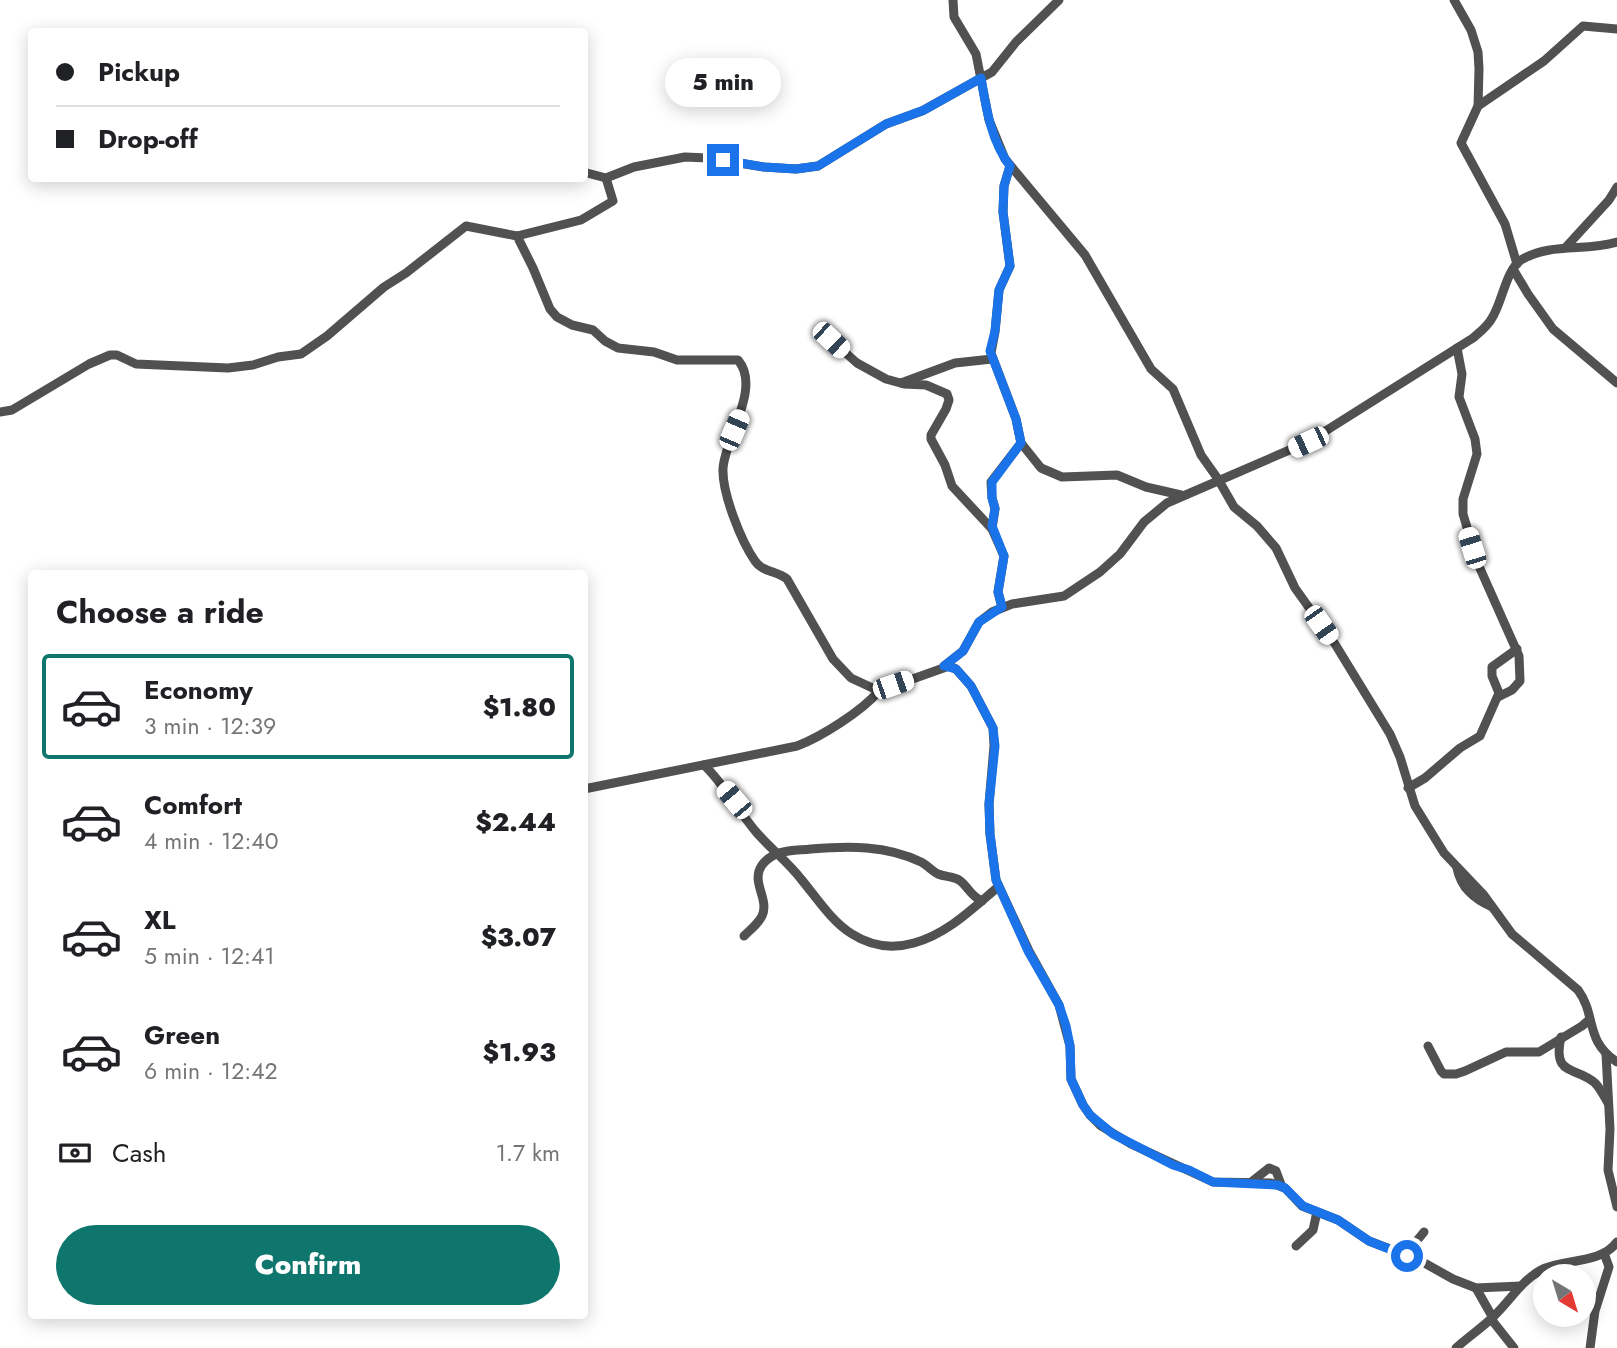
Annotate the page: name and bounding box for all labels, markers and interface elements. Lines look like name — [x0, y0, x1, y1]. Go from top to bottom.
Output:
text: Pickup — [98, 53, 180, 91]
callout: 5 min — [665, 58, 781, 108]
text: 5 min — [692, 65, 754, 99]
text: Drop-off — [98, 120, 198, 158]
route end — [707, 144, 739, 176]
car — [809, 318, 854, 362]
car — [717, 407, 752, 453]
car — [1285, 424, 1332, 460]
car — [1456, 525, 1489, 571]
text: Choose a ride — [56, 589, 264, 635]
car — [1301, 602, 1342, 648]
car — [870, 668, 917, 702]
text: Economy — [144, 671, 253, 709]
icon: car — [60, 675, 123, 738]
text: $1.80 — [483, 688, 556, 726]
text: 3 min · 12:39 — [144, 709, 276, 743]
car — [713, 777, 756, 823]
text: Comfort — [144, 786, 242, 824]
icon: car — [60, 790, 123, 853]
text: $2.44 — [475, 803, 556, 841]
text: 4 min · 12:40 — [144, 824, 279, 858]
text: XL — [144, 901, 176, 939]
icon: car — [60, 905, 123, 968]
text: $3.07 — [481, 918, 556, 956]
text: 5 min · 12:41 — [144, 939, 275, 973]
text: Green — [144, 1016, 220, 1054]
icon: car — [60, 1020, 123, 1083]
text: $1.93 — [482, 1033, 556, 1071]
text: 6 min · 12:42 — [144, 1054, 278, 1088]
icon: cash — [56, 1134, 94, 1172]
text: Cash — [112, 1134, 166, 1172]
text: 1.7 km — [496, 1136, 560, 1170]
button: Confirm — [56, 1225, 560, 1305]
route start — [1391, 1240, 1423, 1272]
north arrow — [1533, 1264, 1596, 1326]
map controls — [1533, 1264, 1596, 1327]

